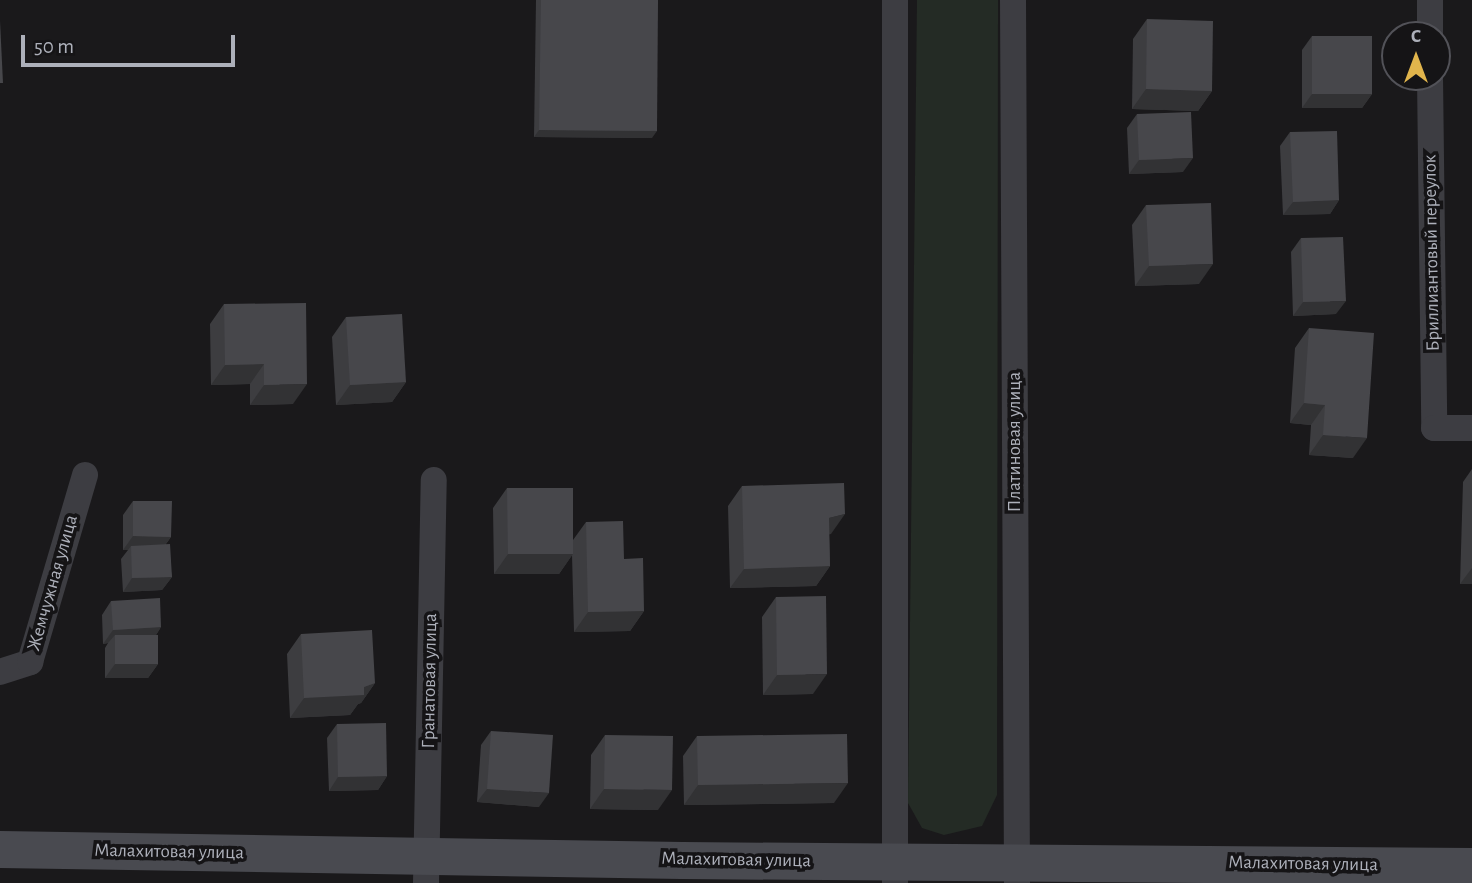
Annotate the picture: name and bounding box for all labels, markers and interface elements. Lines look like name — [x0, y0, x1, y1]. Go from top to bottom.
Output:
scale bar — [24, 21, 238, 65]
north arrow — [1381, 21, 1451, 91]
text: С — [1411, 27, 1421, 46]
text: 50 m — [34, 36, 74, 57]
street label: Бриллиантовый переулок — [1419, 154, 1445, 352]
street label: Платиновая улица — [1004, 372, 1026, 512]
street label: Жемчужная улица — [23, 512, 83, 654]
street label: Гранатовая улица — [417, 613, 443, 749]
street label: Малахитовая улица — [94, 839, 244, 865]
street label: Малахитовая улица — [661, 847, 811, 873]
street label: Малахитовая улица — [1228, 851, 1378, 877]

